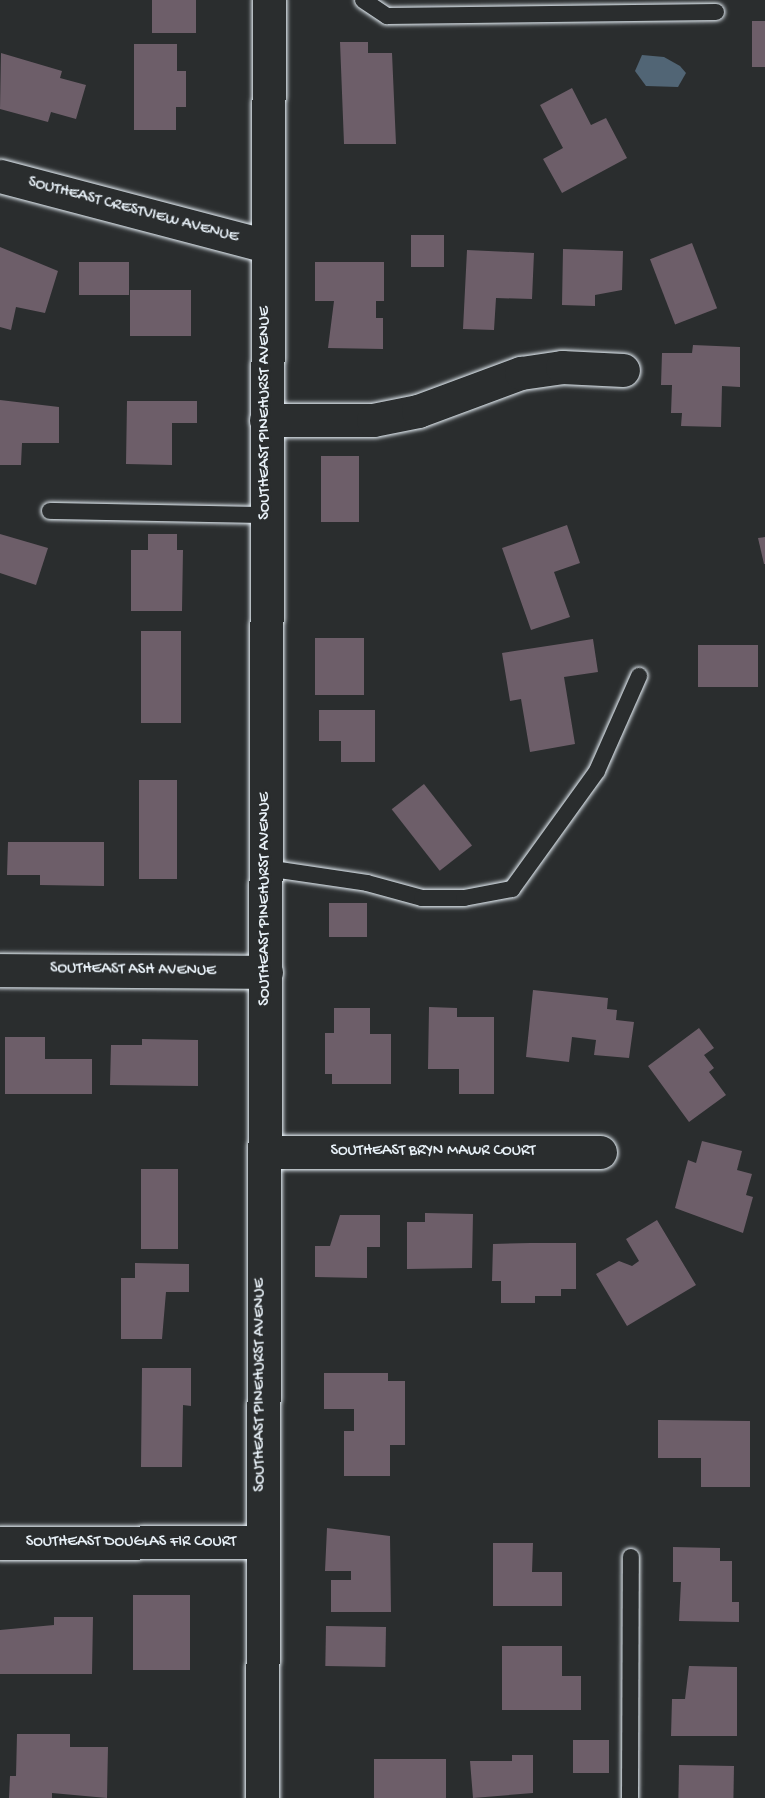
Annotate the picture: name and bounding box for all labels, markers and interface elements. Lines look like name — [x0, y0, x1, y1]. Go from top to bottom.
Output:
street label: SOUTHEAST CRESTVIEW AVENUE — [26, 174, 240, 248]
street label: SOUTHEAST PINEHURST AVENUE — [256, 306, 276, 520]
street label: SOUTHEAST PINEHURST AVENUE — [256, 792, 276, 1006]
street label: SOUTHEAST ASH AVENUE — [50, 960, 216, 982]
street label: SOUTHEAST BRYN MAWR COURT — [331, 1142, 535, 1162]
street label: SOUTHEAST PINEHURST AVENUE — [251, 1278, 271, 1492]
street label: SOUTHEAST DOUGLAS FIR COURT — [26, 1533, 236, 1553]

